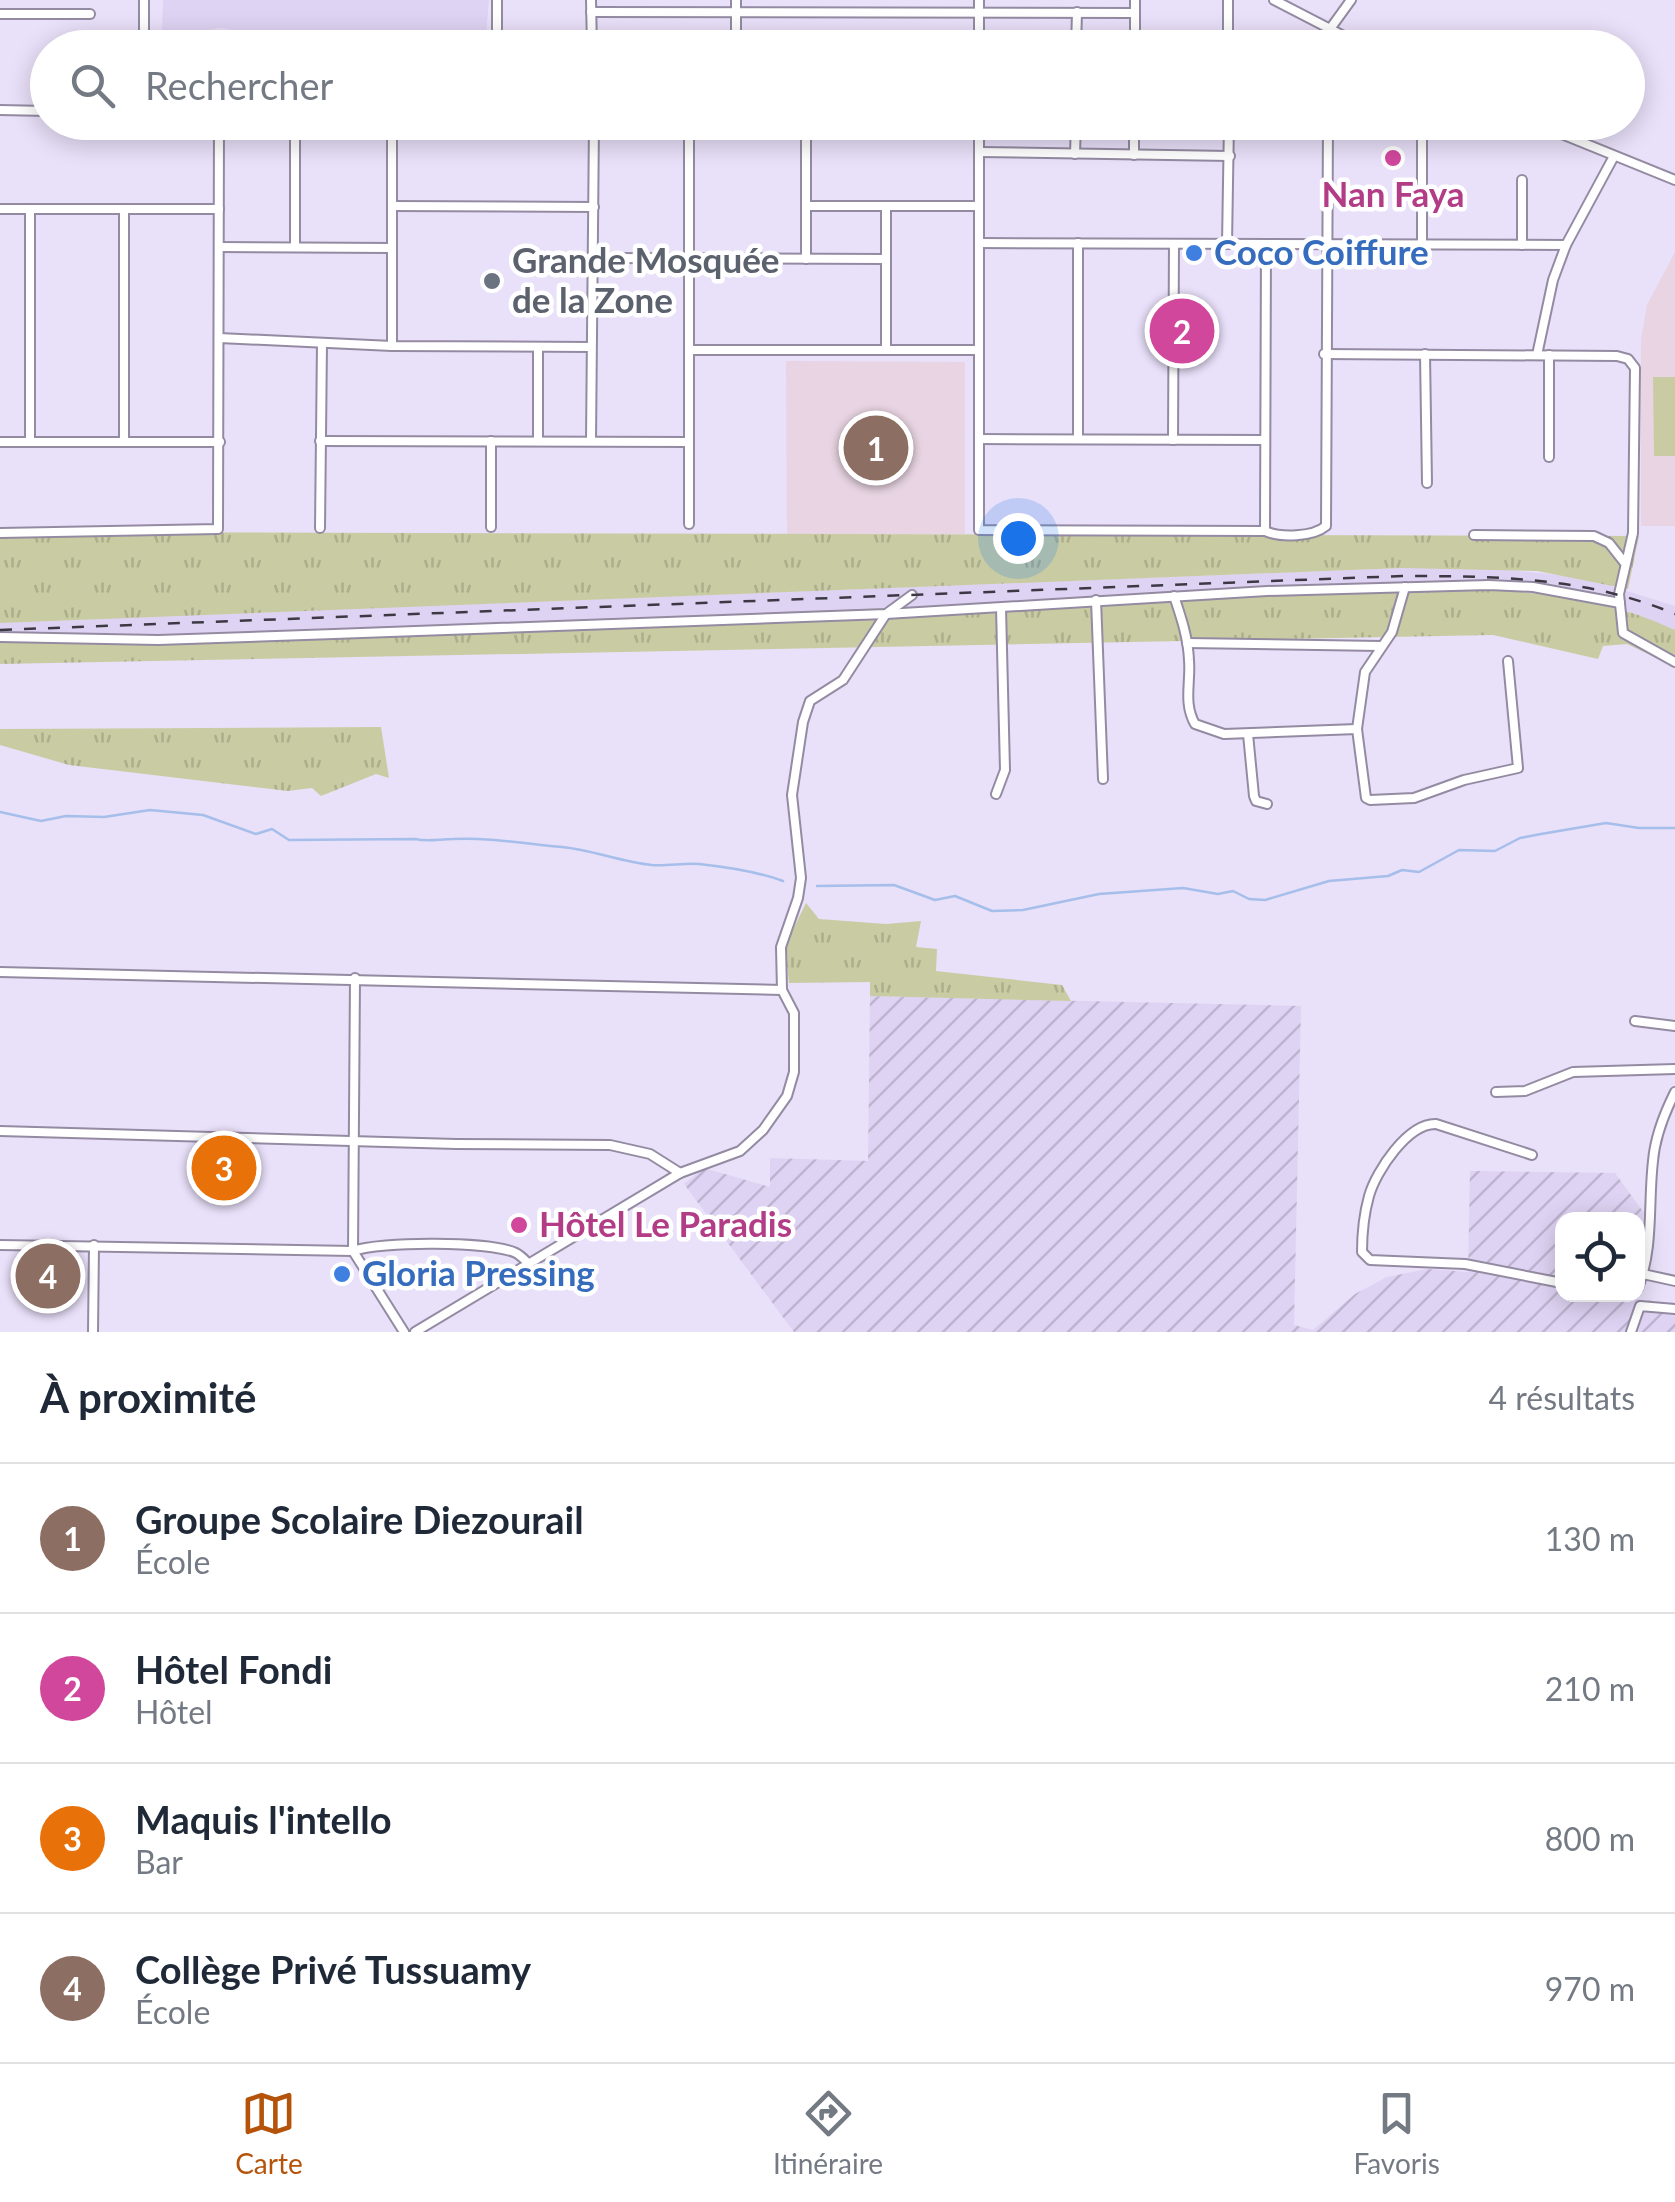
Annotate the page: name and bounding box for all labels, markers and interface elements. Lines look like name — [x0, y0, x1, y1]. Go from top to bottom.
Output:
search box — [30, 30, 1645, 140]
icon: search — [65, 58, 120, 113]
text: Rechercher — [145, 62, 333, 108]
marker: Nan Faya — [1382, 147, 1404, 169]
place label: Nan Faya — [1321, 172, 1465, 214]
place label: Coco Coiffure — [1214, 230, 1429, 272]
place label: Grande Mosquée de la Zone — [512, 238, 780, 320]
marker: Coco Coiffure — [1183, 242, 1205, 264]
marker: Grande Mosquée de la Zone — [481, 270, 503, 292]
pin: 2 — [1150, 294, 1214, 368]
pin: 1 — [844, 410, 908, 486]
your location — [993, 513, 1044, 564]
pin: 3 — [192, 1130, 256, 1206]
place label: Hôtel Le Paradis — [539, 1202, 792, 1244]
map controls — [1555, 1212, 1645, 1302]
button: locate — [1555, 1212, 1645, 1302]
marker: Hôtel Le Paradis — [508, 1214, 530, 1236]
pin: 4 — [15, 1238, 80, 1314]
place label: Gloria Pressing — [362, 1251, 595, 1293]
marker: Gloria Pressing — [331, 1263, 353, 1285]
text: À proximité — [40, 1372, 256, 1422]
text: 4 résultats — [1489, 1378, 1635, 1417]
text: Groupe Scolaire Diezourail — [135, 1496, 584, 1542]
text: 1 — [63, 1519, 82, 1558]
text: 130 m — [1545, 1519, 1635, 1558]
text: École — [135, 1542, 210, 1581]
text: Hôtel Fondi — [135, 1646, 332, 1692]
text: 2 — [63, 1669, 82, 1708]
text: 210 m — [1545, 1669, 1635, 1708]
text: Hôtel — [135, 1692, 213, 1731]
text: Maquis l'intello — [135, 1796, 392, 1842]
text: 3 — [63, 1819, 82, 1858]
text: 800 m — [1545, 1819, 1635, 1858]
text: Bar — [135, 1842, 183, 1881]
text: Collège Privé Tussuamy — [135, 1946, 531, 1992]
text: 4 — [63, 1969, 82, 2008]
text: 970 m — [1545, 1969, 1635, 2008]
text: École — [135, 1992, 210, 2031]
tab: Carte — [235, 2086, 303, 2180]
tab: Itinéraire — [773, 2086, 883, 2180]
tab: Favoris — [1353, 2086, 1440, 2180]

